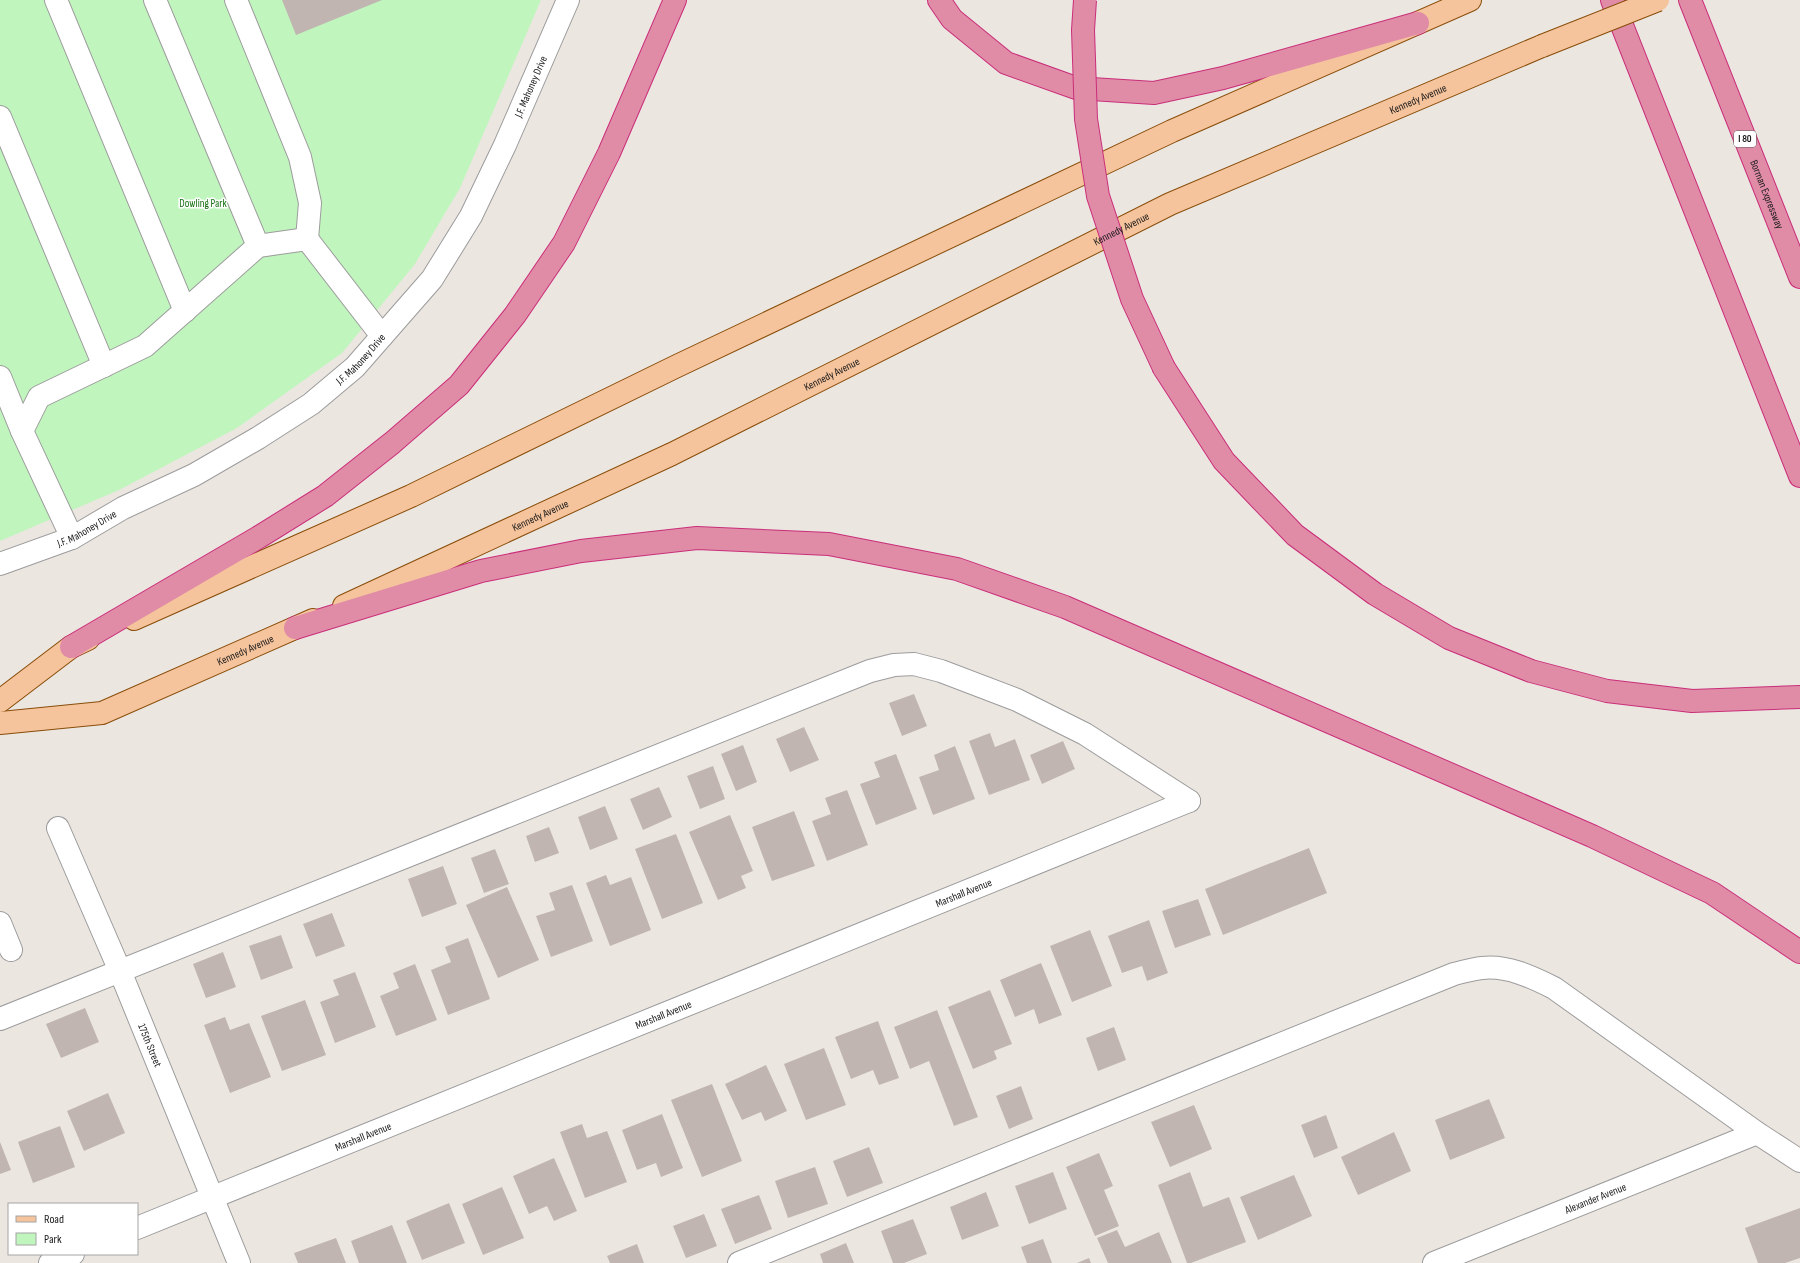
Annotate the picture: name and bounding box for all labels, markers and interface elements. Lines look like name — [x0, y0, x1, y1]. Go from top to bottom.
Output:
street label: J.F. Mahoney Drive — [511, 54, 550, 120]
street label: Kennedy Avenue — [1387, 81, 1448, 117]
road number: I 80 — [1734, 131, 1756, 147]
street label: Borman Expressway — [1748, 158, 1787, 231]
park label: Dowling Park — [179, 197, 227, 210]
street label: Kennedy Avenue — [1091, 209, 1151, 248]
street label: J.F. Mahoney Drive — [332, 331, 388, 388]
street label: Kennedy Avenue — [801, 355, 862, 393]
street label: Kennedy Avenue — [510, 497, 570, 534]
street label: J.F. Mahoney Drive — [54, 507, 119, 550]
street label: Kennedy Avenue — [215, 632, 276, 668]
street label: Marshall Avenue — [933, 875, 994, 910]
street label: Marshall Avenue — [633, 997, 693, 1032]
street label: 175th Street — [136, 1022, 165, 1069]
street label: Marshall Avenue — [333, 1119, 393, 1153]
street label: Alexander Avenue — [1562, 1180, 1628, 1217]
legend — [8, 1203, 138, 1255]
text: Road — [44, 1212, 64, 1227]
text: Park — [44, 1232, 62, 1247]

